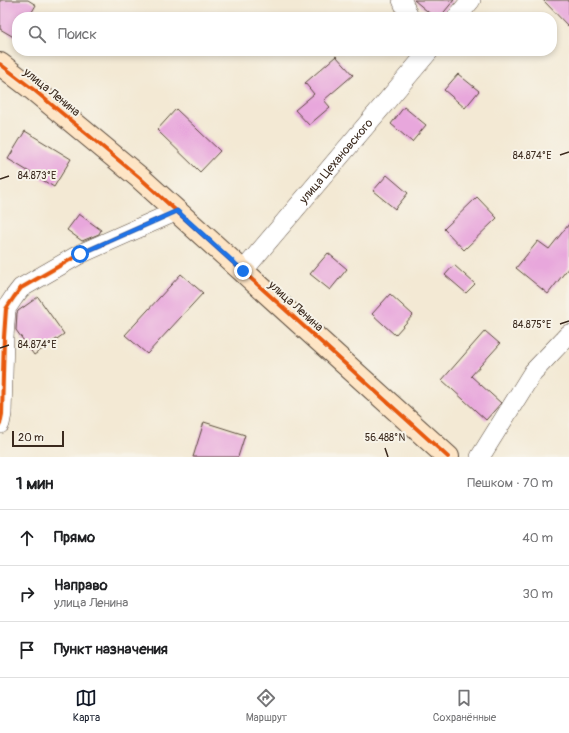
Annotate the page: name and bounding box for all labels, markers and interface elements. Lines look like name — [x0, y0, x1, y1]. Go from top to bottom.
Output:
search box — [12, 12, 557, 56]
icon: search — [26, 23, 48, 45]
text: Поиск — [58, 25, 97, 44]
street label: улица Ленина — [20, 64, 83, 120]
street label: улица Цехановского — [296, 116, 377, 208]
text: 84.874°E — [513, 150, 551, 162]
text: 84.873°E — [18, 170, 56, 182]
route start — [71, 245, 89, 263]
route end — [234, 262, 252, 280]
street label: улица Ленина — [264, 277, 326, 335]
text: 84.875°E — [513, 319, 551, 331]
text: 84.874°E — [18, 339, 56, 351]
scale bar — [12, 429, 64, 448]
text: 20 m — [18, 431, 44, 444]
text: 56.488°N — [365, 432, 405, 444]
text: 1 мин — [16, 473, 54, 494]
text: Пешком · 70 m — [467, 475, 553, 491]
icon: ahead — [16, 527, 38, 549]
text: Прямо — [54, 528, 95, 547]
text: 40 m — [522, 530, 553, 546]
text: Направо — [54, 576, 108, 595]
icon: right — [16, 583, 38, 605]
text: 30 m — [523, 586, 553, 602]
text: улица Ленина — [54, 595, 128, 611]
icon: arrive — [16, 639, 38, 661]
text: Пункт назначения — [54, 640, 168, 659]
tab: Карта — [73, 687, 100, 724]
tab: Маршрут — [246, 687, 287, 724]
tab: Сохранённые — [433, 687, 496, 724]

